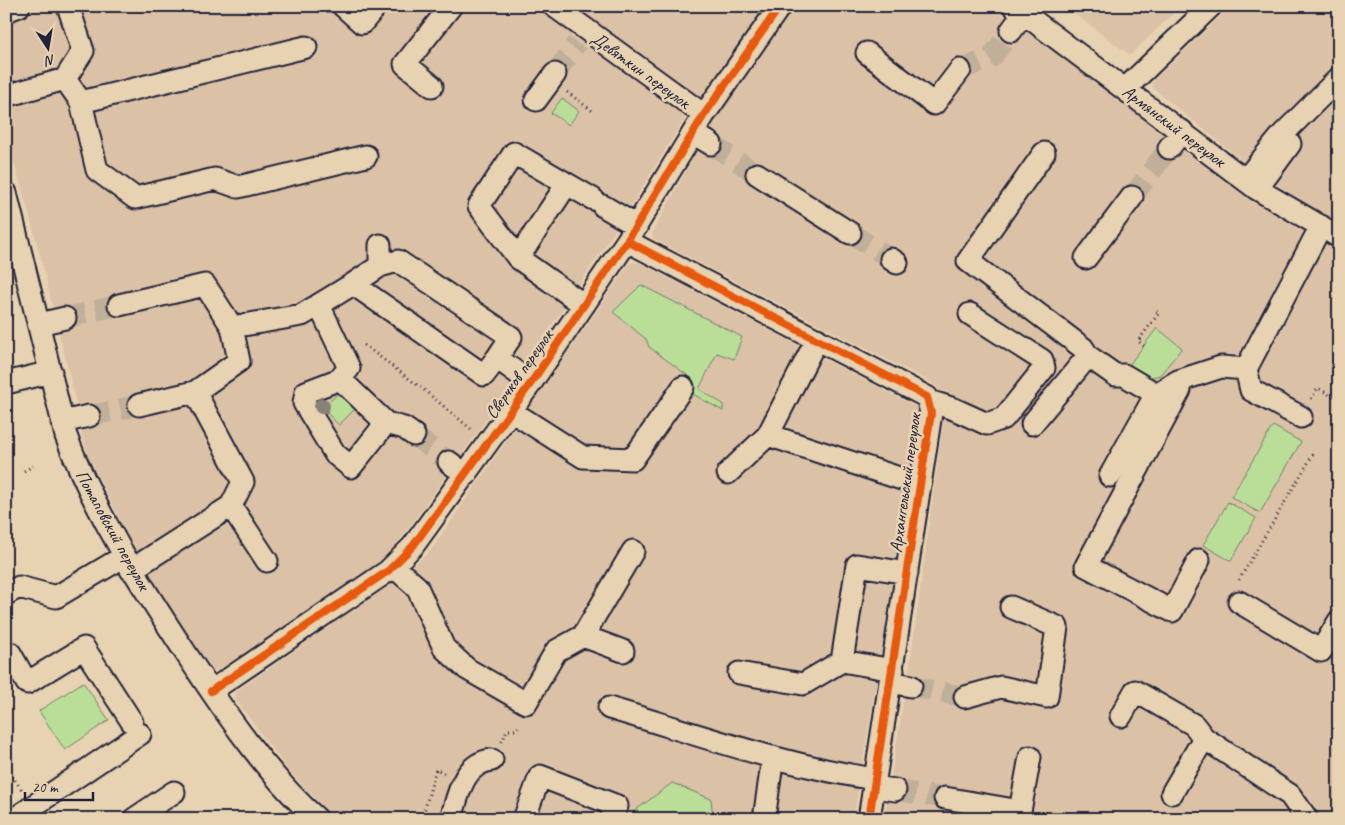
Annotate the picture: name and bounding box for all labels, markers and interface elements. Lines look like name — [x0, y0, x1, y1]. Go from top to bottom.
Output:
north arrow — [22, 22, 72, 72]
street label: Девяткин переулок — [587, 27, 696, 114]
text: N — [42, 51, 57, 70]
street label: Армянский переулок — [1118, 80, 1232, 173]
street label: Сверчков переулок — [480, 324, 559, 423]
street label: Архангельский переулок — [884, 410, 926, 554]
street label: Потаповский переулок — [71, 466, 156, 596]
scale bar — [25, 770, 92, 802]
text: 20 m — [32, 778, 59, 797]

